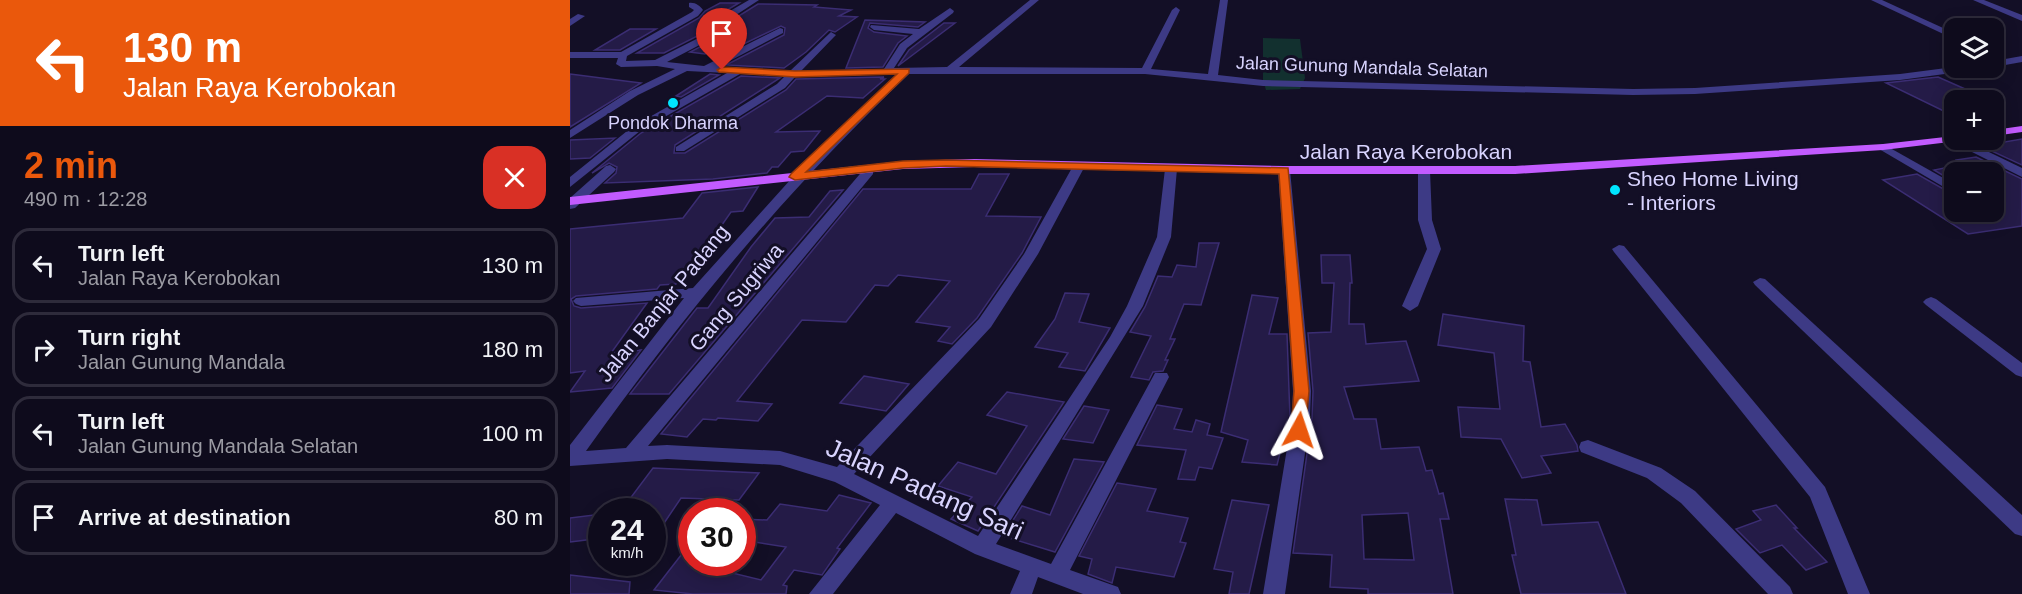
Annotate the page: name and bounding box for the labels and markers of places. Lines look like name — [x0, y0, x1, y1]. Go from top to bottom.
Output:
pin — [696, 8, 747, 70]
marker: Pondok Dharma — [666, 96, 680, 110]
place label: Pondok Dharma — [608, 113, 739, 133]
place label: Sheo Home Living - Interiors — [1627, 167, 1799, 214]
marker: Sheo Home Living - Interiors — [1608, 183, 1622, 197]

